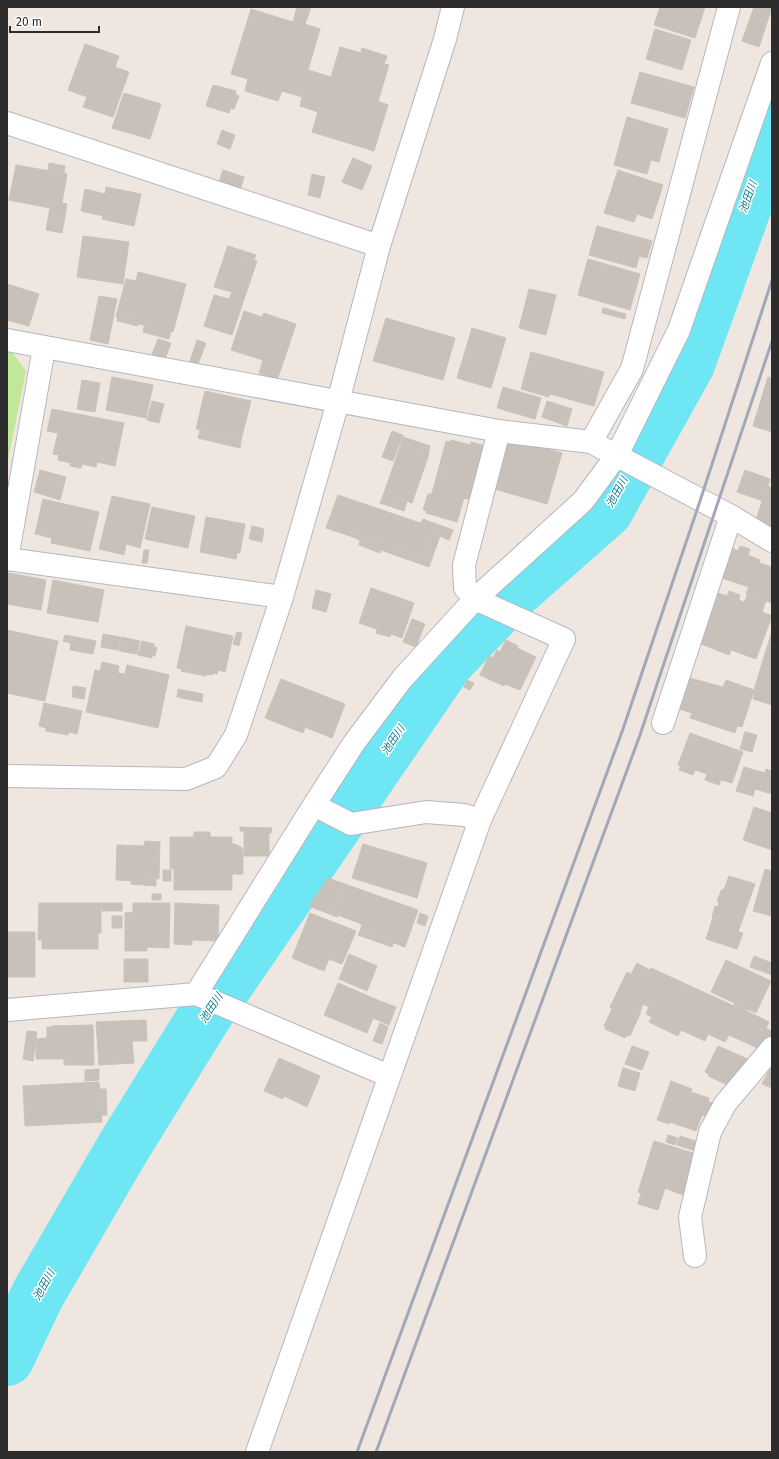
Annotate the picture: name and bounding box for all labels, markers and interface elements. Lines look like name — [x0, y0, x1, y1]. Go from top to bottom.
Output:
scale bar — [10, 8, 99, 34]
text: 20 m — [16, 15, 42, 29]
water label: 池田川 — [736, 178, 760, 215]
water label: 池田川 — [603, 474, 631, 510]
water label: 池田川 — [378, 722, 408, 757]
water label: 池田川 — [196, 990, 226, 1025]
water label: 池田川 — [30, 1267, 58, 1303]

